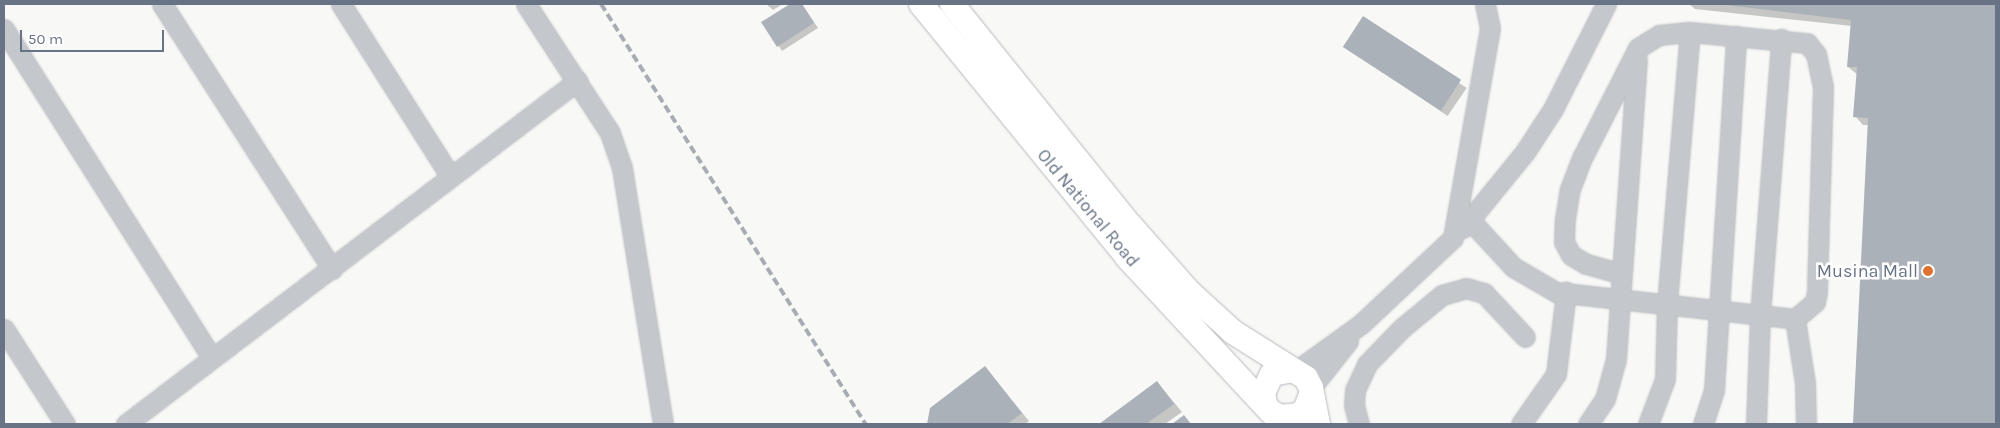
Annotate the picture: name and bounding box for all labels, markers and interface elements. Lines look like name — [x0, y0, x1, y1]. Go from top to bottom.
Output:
scale bar — [22, 20, 166, 52]
text: 50 m — [28, 30, 63, 48]
street label: Old National Road — [1032, 145, 1144, 271]
place label: Musina Mall — [1817, 260, 1918, 282]
marker: Musina Mall — [1922, 265, 1934, 277]

